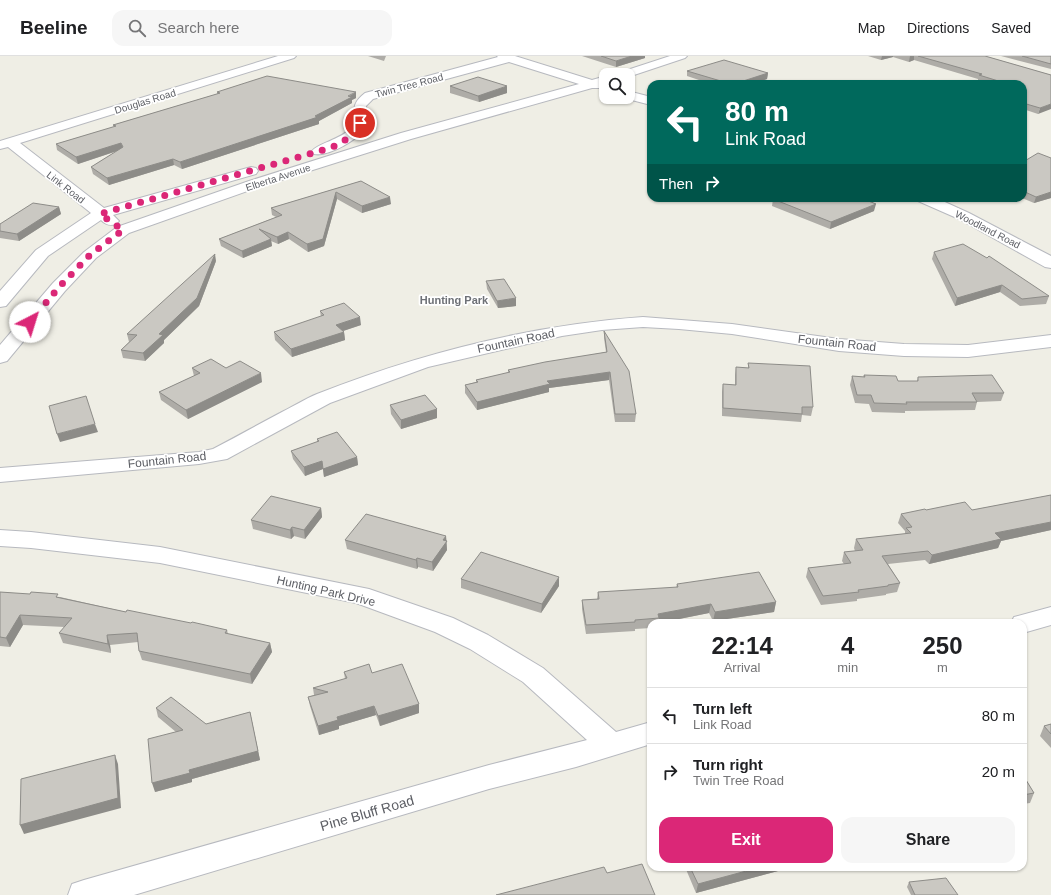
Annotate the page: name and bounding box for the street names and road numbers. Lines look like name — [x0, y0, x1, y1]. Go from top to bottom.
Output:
street label: Twin Tree Road — [374, 71, 444, 100]
street label: Douglas Road — [113, 87, 177, 116]
street label: Elberta Avenue — [244, 162, 312, 193]
street label: Link Road — [45, 169, 87, 206]
street label: Woodland Road — [953, 208, 1022, 251]
street label: Fountain Road — [476, 326, 556, 356]
street label: Fountain Road — [797, 332, 877, 354]
street label: Fountain Road — [127, 449, 207, 471]
street label: Hunting Park Drive — [275, 573, 377, 609]
street label: Pine Bluff Road — [318, 792, 416, 834]

